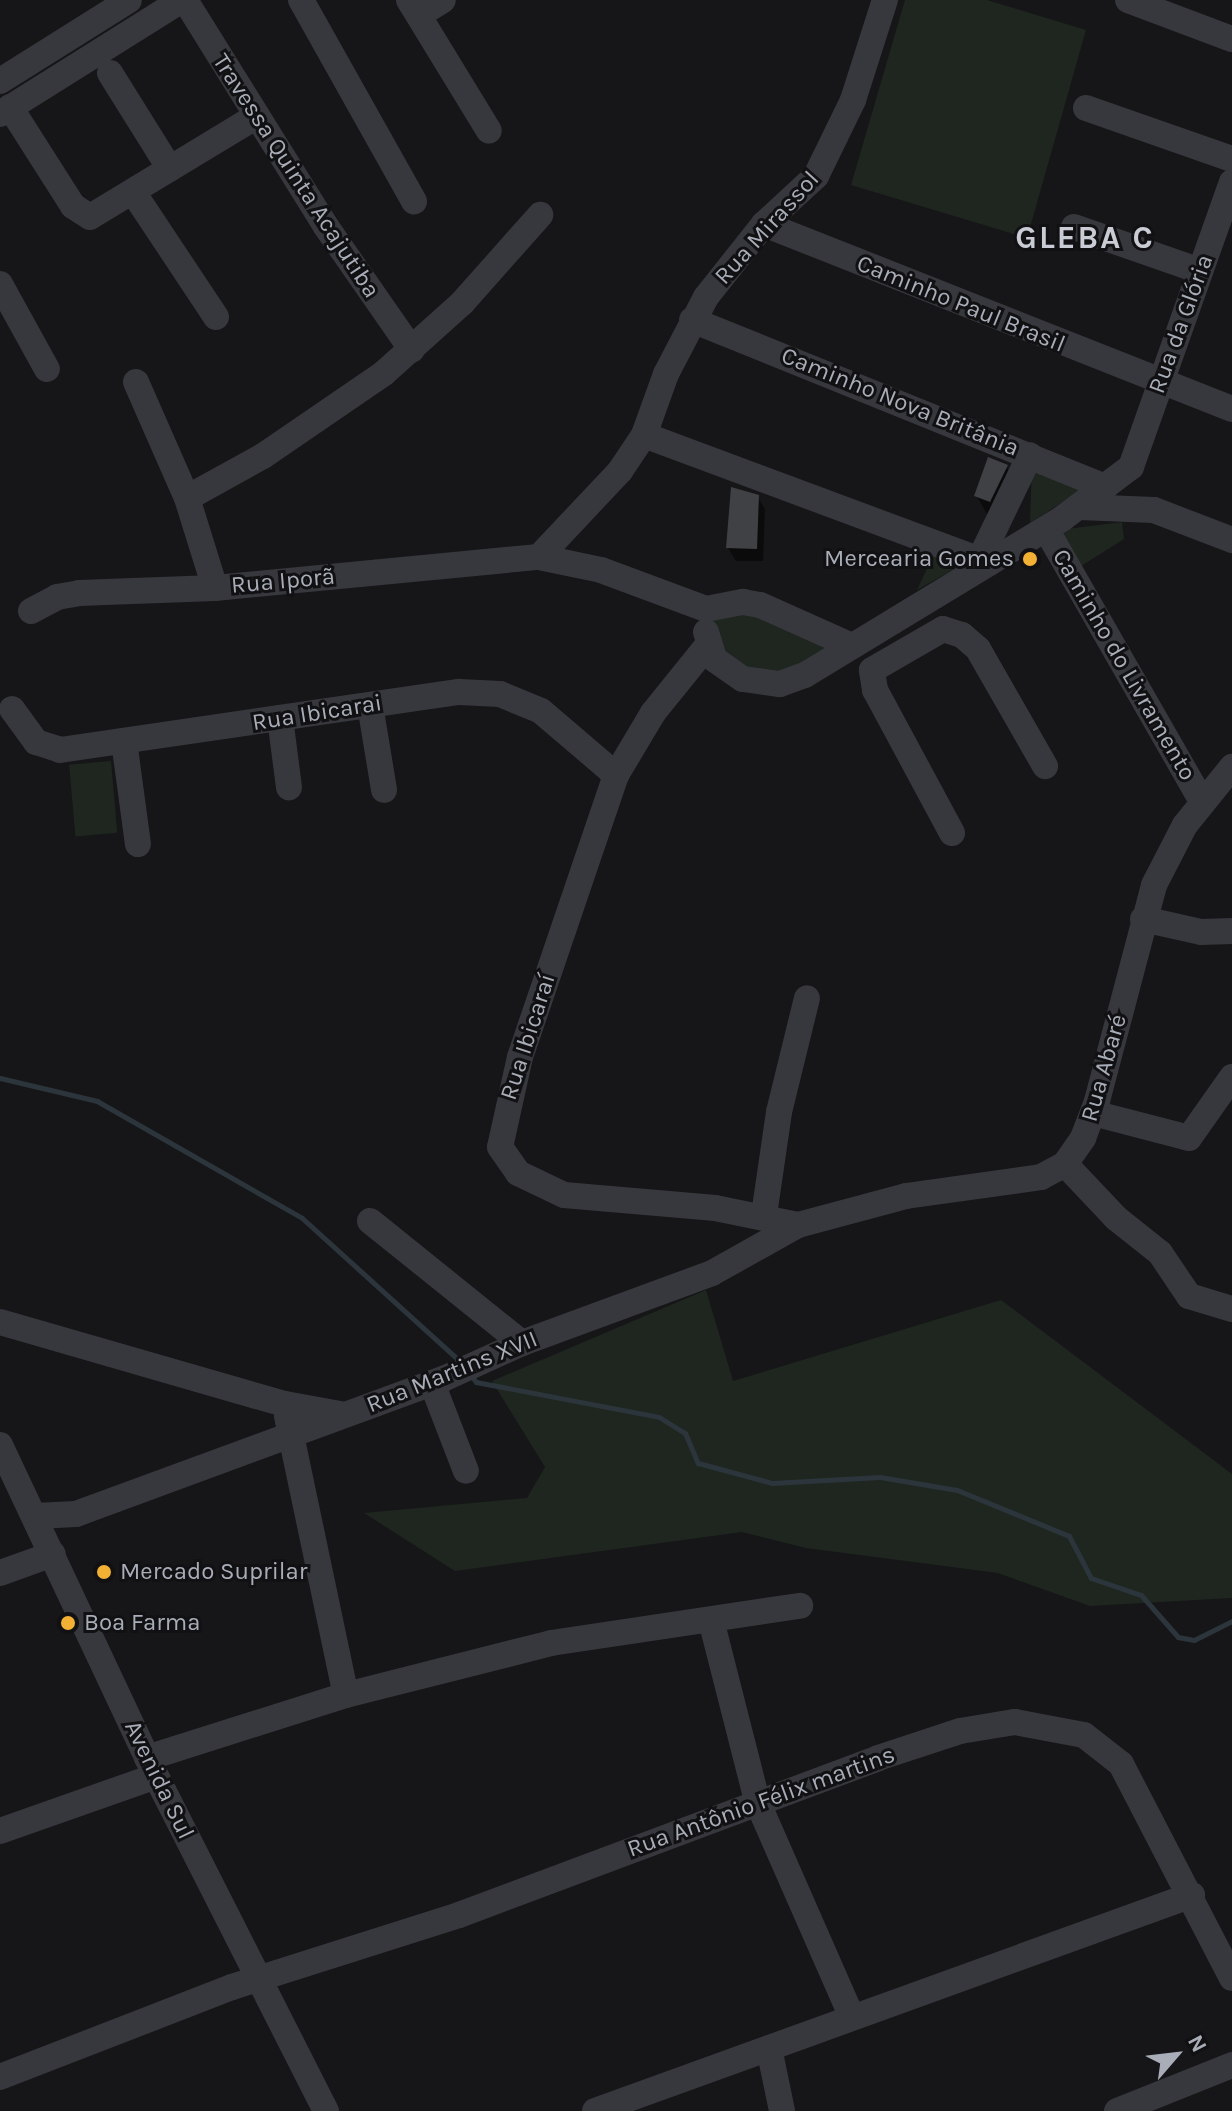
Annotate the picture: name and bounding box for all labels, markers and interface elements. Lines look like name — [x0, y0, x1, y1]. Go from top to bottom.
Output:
street label: Travessa Quinta Acajutiba — [206, 48, 386, 304]
street label: Rua Mirassol — [709, 165, 825, 291]
district label: GLEBA C — [1015, 219, 1155, 257]
street label: Caminho Paul Brasil — [853, 249, 1069, 359]
street label: Rua da Glória — [1143, 251, 1219, 397]
street label: Caminho Nova Britânia — [777, 341, 1023, 463]
street label: Caminho do Livramento — [1046, 544, 1202, 786]
place label: Mercearia Gomes — [824, 545, 1014, 573]
marker: Mercearia Gomes — [1021, 550, 1039, 568]
street label: Rua Iporã — [230, 562, 336, 600]
street label: Rua Ibicarai — [250, 689, 384, 737]
street label: Rua Ibicaraí — [494, 970, 562, 1104]
street label: Rua Abaré — [1075, 1011, 1133, 1125]
street label: Rua Martins XVII — [362, 1325, 542, 1419]
place label: Mercado Suprilar — [120, 1558, 307, 1586]
marker: Mercado Suprilar — [95, 1563, 113, 1581]
place label: Boa Farma — [84, 1609, 200, 1637]
marker: Boa Farma — [59, 1614, 77, 1632]
street label: Avenida Sul — [118, 1716, 200, 1844]
street label: Rua Antônio Félix martins — [623, 1740, 899, 1864]
north arrow — [1136, 2015, 1216, 2095]
text: N — [1182, 2031, 1212, 2057]

